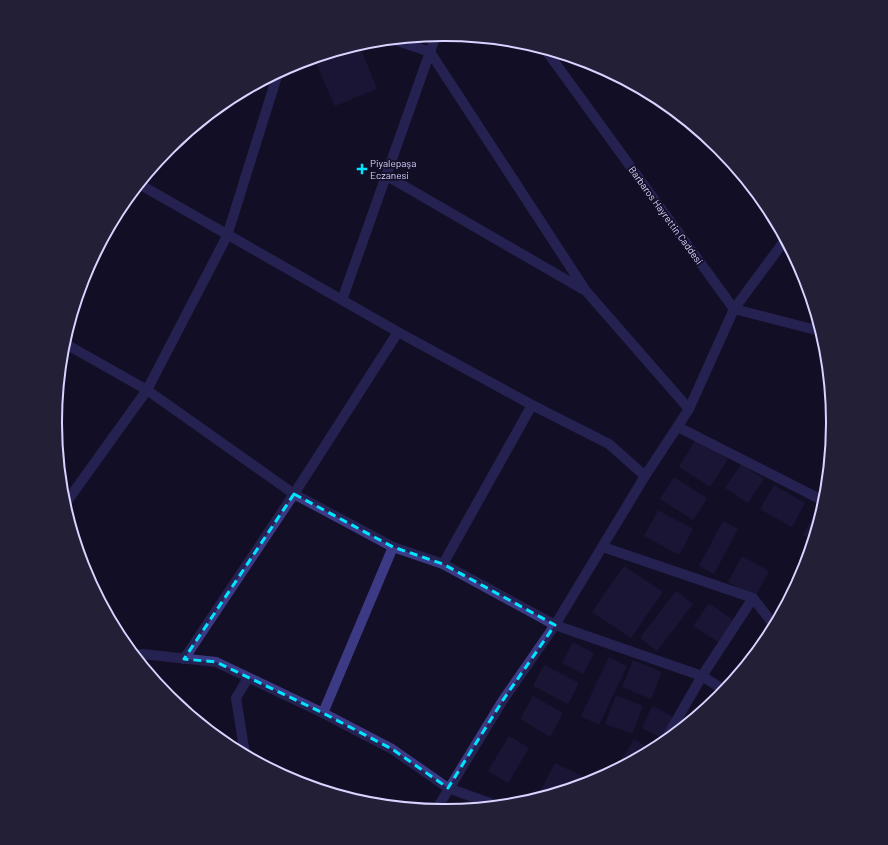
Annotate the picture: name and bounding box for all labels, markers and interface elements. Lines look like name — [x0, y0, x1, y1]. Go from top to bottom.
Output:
place label: Piyalepaşa Eczanesi — [370, 157, 416, 181]
marker: Piyalepaşa Eczanesi — [357, 164, 367, 174]
street label: Barbaros Hayrettin Caddesi — [626, 164, 706, 266]

